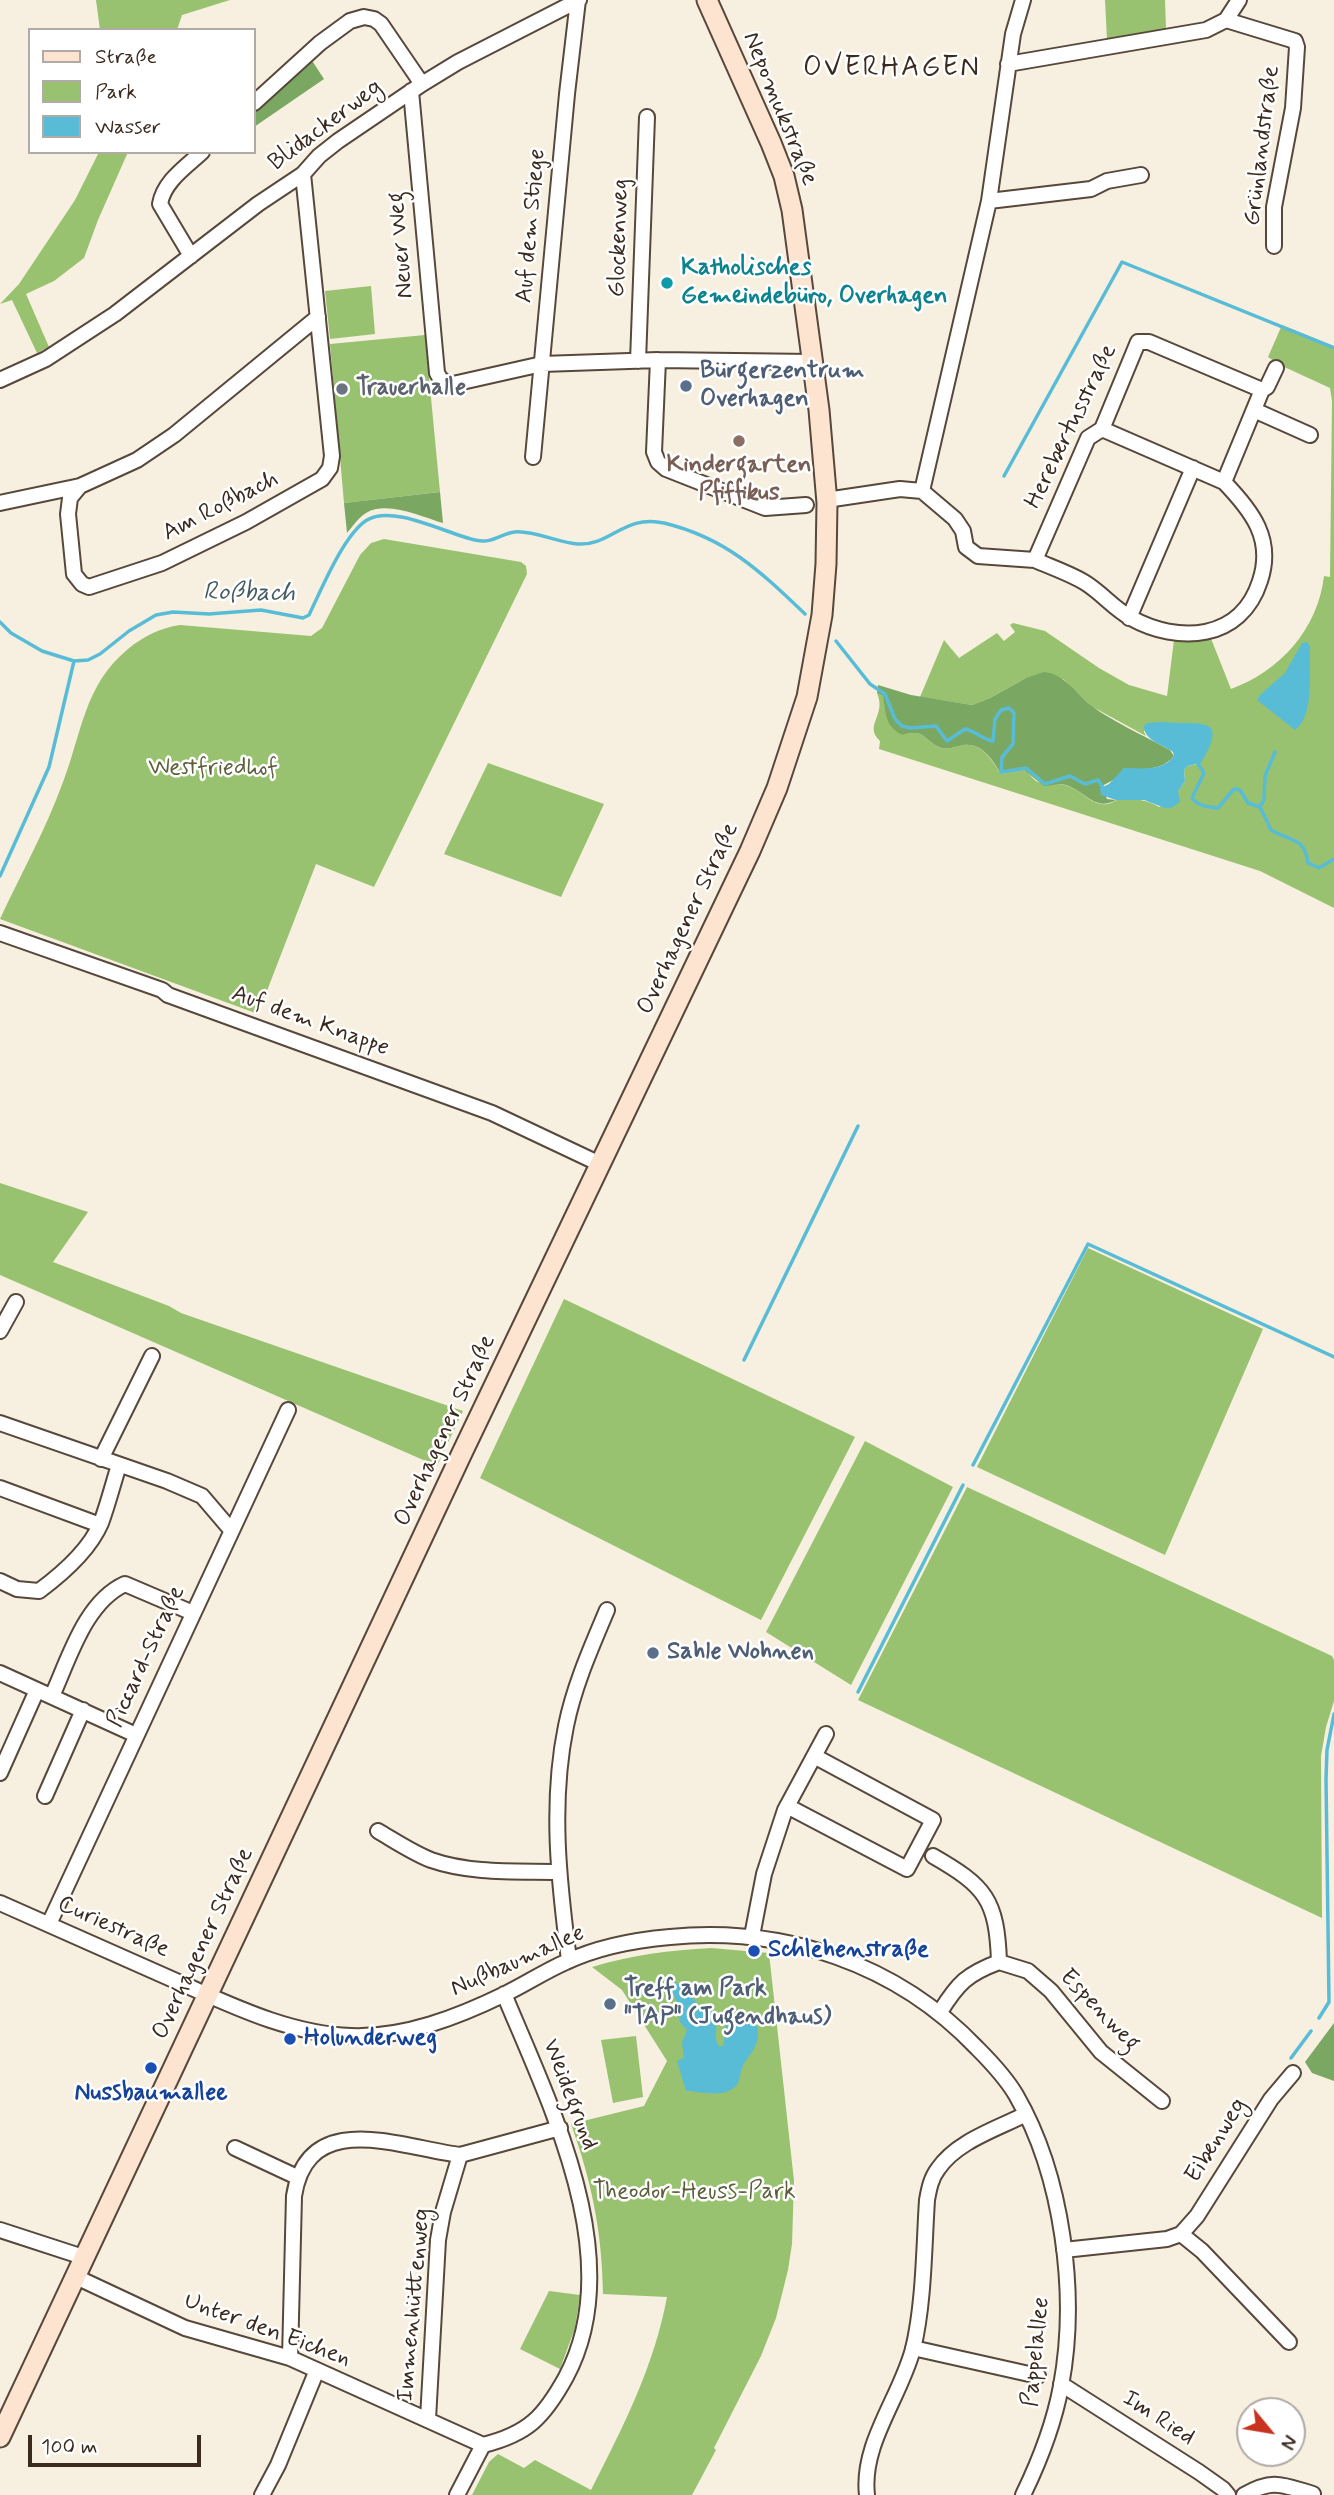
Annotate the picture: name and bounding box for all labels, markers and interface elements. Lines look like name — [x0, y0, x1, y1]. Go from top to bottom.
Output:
legend — [28, 28, 256, 154]
street label: Nepomukstraße — [735, 28, 823, 190]
text: Straße — [95, 43, 157, 71]
district label: OVERHAGEN — [802, 52, 982, 86]
street label: Grünlandstraße — [1239, 64, 1287, 228]
street label: Blidackerweg — [263, 74, 389, 178]
text: Park — [95, 78, 137, 106]
text: Wasser — [95, 113, 161, 141]
street label: Auf dem Stiege — [511, 148, 553, 304]
street label: Glockenweg — [604, 178, 636, 298]
street label: Neuer Weg — [383, 190, 421, 300]
place label: Katholisches Gemeindebüro, Overhagen — [681, 255, 947, 311]
marker: Katholisches Gemeindebüro, Overhagen — [659, 275, 675, 291]
street label: Herebertusstraße — [1020, 340, 1124, 514]
place label: Bürgerzentrum Overhagen — [700, 358, 864, 414]
place label: Trauerhalle — [356, 375, 466, 403]
marker: Bürgerzentrum Overhagen — [678, 378, 694, 394]
marker: Trauerhalle — [334, 381, 350, 397]
marker: Kindergarten Pfiffikus — [731, 433, 747, 449]
place label: Kindergarten Pfiffikus — [666, 452, 812, 508]
street label: Am Roßbach — [158, 465, 284, 549]
water label: Roßbach — [203, 578, 295, 610]
park label: Westfriedhof — [148, 755, 278, 783]
street label: Overhagener Straße — [632, 819, 746, 1019]
street label: Auf dem Knappe — [227, 980, 393, 1064]
street label: Overhagener Straße — [389, 1331, 503, 1531]
street label: Piccard-Straße — [102, 1582, 192, 1732]
place label: Sahle Wohnen — [667, 1639, 814, 1667]
marker: Sahle Wohnen — [645, 1645, 661, 1661]
street label: Overhagener Straße — [147, 1844, 261, 2044]
street label: Curiestraße — [53, 1891, 173, 1965]
street label: Nußbaumallee — [447, 1920, 589, 2004]
place label: Schlehenstraße — [768, 1937, 929, 1965]
marker: Schlehenstraße — [746, 1943, 762, 1959]
street label: Espenweg — [1053, 1964, 1145, 2058]
place label: Treff am Park "TAP" (Jugendhaus) — [624, 1976, 831, 2032]
marker: Treff am Park "TAP" (Jugendhaus) — [602, 1996, 618, 2012]
place label: Holunderweg — [304, 2025, 437, 2053]
marker: Holunderweg — [282, 2031, 298, 2047]
street label: Weidegrund — [535, 2036, 603, 2154]
marker: Nussbaumallee — [143, 2060, 159, 2076]
place label: Nussbaumallee — [74, 2080, 228, 2108]
street label: Eibenweg — [1180, 2093, 1254, 2189]
park label: Theodor-Heuss-Park — [592, 2179, 796, 2207]
street label: Immenhüttenweg — [392, 2207, 438, 2403]
street label: Unter den Eichen — [180, 2288, 354, 2374]
street label: Pappelallee — [1017, 2296, 1057, 2408]
street label: Im Ried — [1116, 2385, 1200, 2453]
north arrow — [1236, 2397, 1306, 2467]
scale bar — [32, 2422, 205, 2466]
text: N — [1274, 2430, 1302, 2453]
text: 100 m — [41, 2433, 97, 2461]

